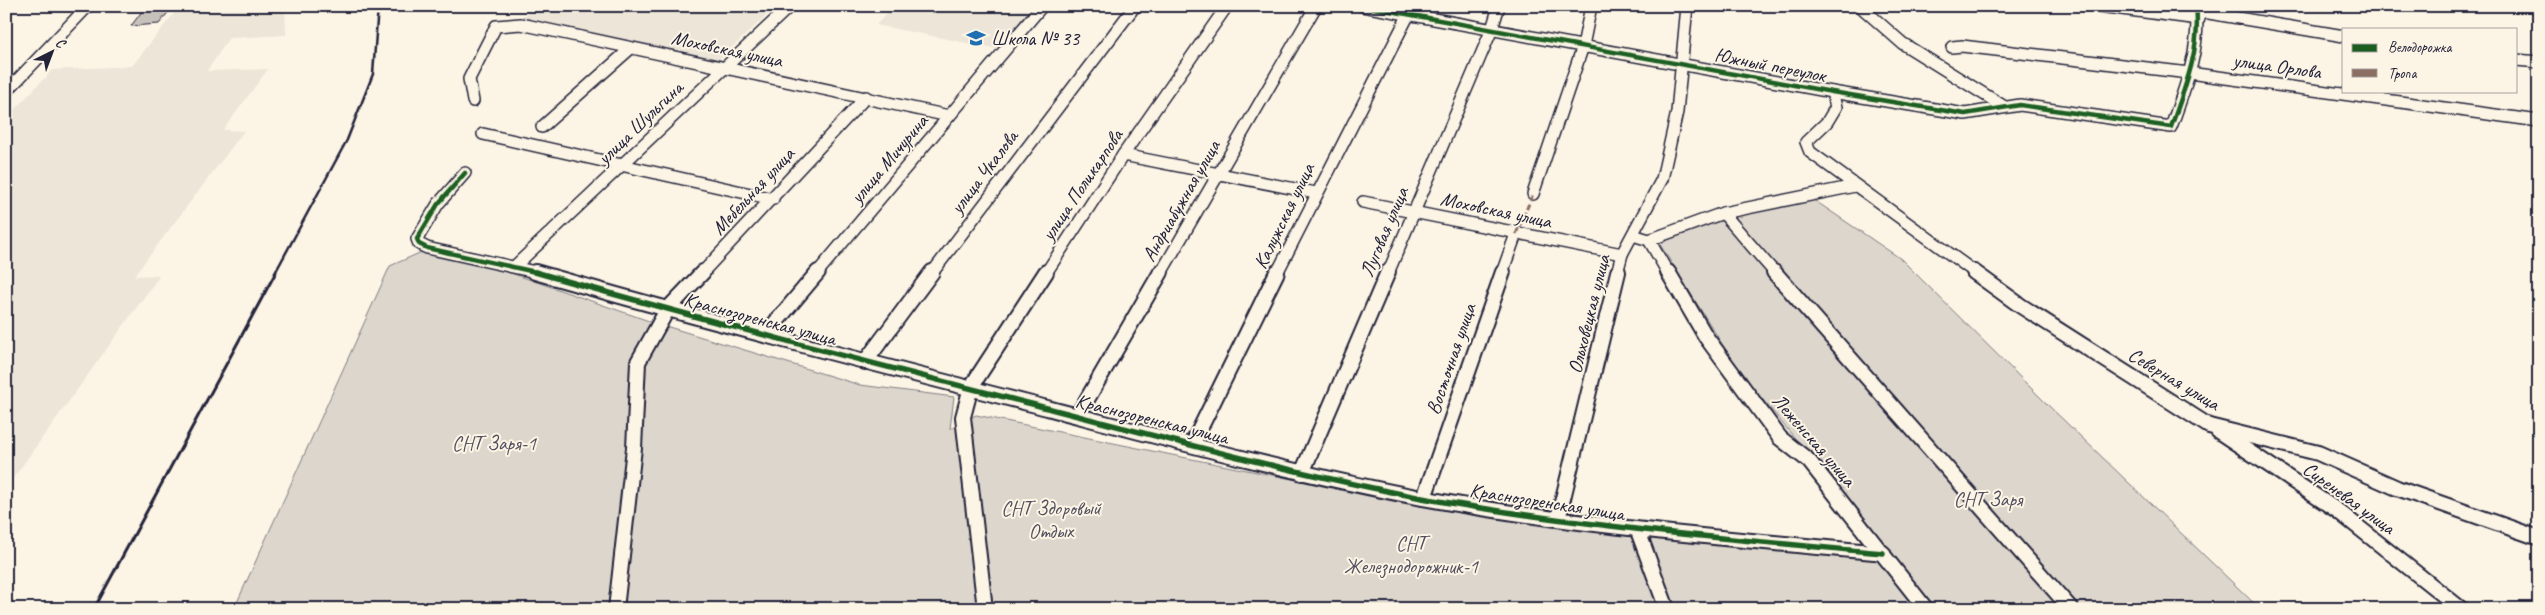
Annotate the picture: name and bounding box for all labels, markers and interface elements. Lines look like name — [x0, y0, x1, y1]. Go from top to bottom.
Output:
street label: Моховская улица — [669, 25, 786, 73]
place label: Школа № 33 — [991, 26, 1081, 51]
school or university icon: Школа № 33 — [965, 27, 987, 49]
north arrow — [28, 28, 78, 78]
legend — [2342, 28, 2518, 92]
text: С — [52, 34, 70, 53]
text: Велодорожка — [2388, 38, 2452, 57]
street label: Южный переулок — [1712, 42, 1829, 88]
street label: улица Орлова — [2230, 47, 2324, 85]
text: Тропа — [2388, 64, 2417, 83]
street label: улица Шульгина — [591, 75, 690, 171]
street label: улица Мичурина — [844, 108, 934, 209]
street label: улица Поликарпова — [1035, 123, 1130, 246]
street label: улица Чкалова — [944, 124, 1025, 220]
street label: Андриабужная улица — [1136, 134, 1227, 266]
street label: Мебельная улица — [706, 141, 801, 240]
street label: Калужская улица — [1248, 158, 1321, 273]
street label: Луговая улица — [1354, 182, 1415, 281]
street label: Моховская улица — [1438, 186, 1555, 234]
street label: Ольховецкая улица — [1562, 251, 1616, 376]
street label: Краснозоренская улица — [681, 287, 840, 353]
street label: Восточная улица — [1420, 299, 1482, 418]
street label: Северная улица — [2124, 342, 2225, 417]
street label: Краснозоренская улица — [1073, 388, 1233, 451]
street label: Леженская улица — [1767, 388, 1862, 493]
park label: СНТ Заря-1 — [452, 431, 537, 456]
street label: Сиреневая улица — [2298, 456, 2402, 541]
street label: Краснозоренская улица — [1468, 477, 1628, 528]
park label: СНТ Заря — [1954, 487, 2024, 512]
park label: СНТ Здоровый Отдых — [1001, 496, 1102, 544]
park label: СНТ Железнодорожник-1 — [1344, 531, 1479, 579]

